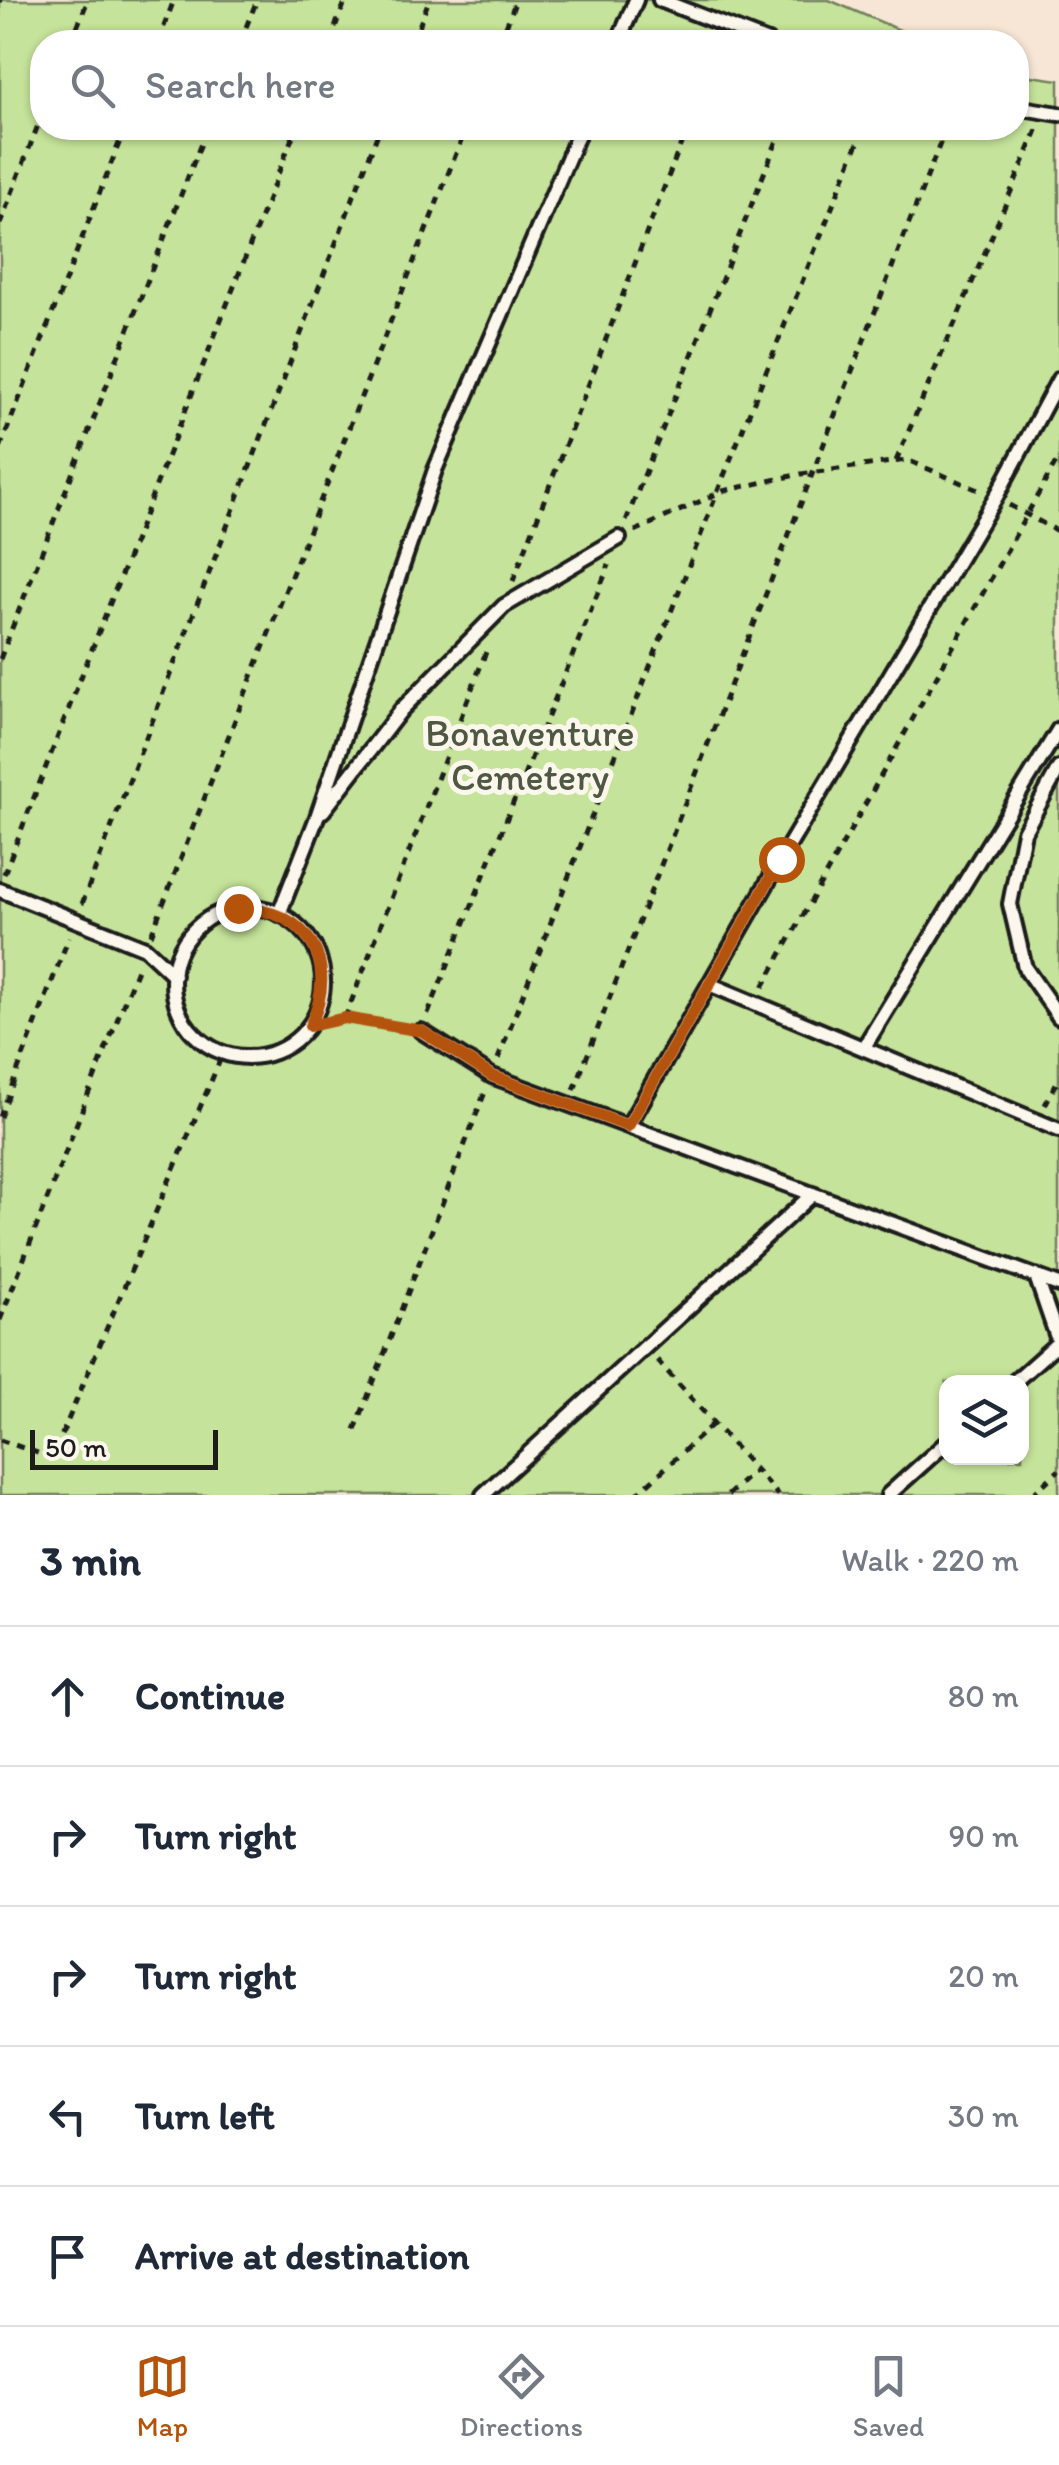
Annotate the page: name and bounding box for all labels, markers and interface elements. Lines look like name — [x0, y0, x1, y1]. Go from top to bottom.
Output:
search box — [30, 30, 1029, 140]
icon: search — [65, 58, 120, 113]
text: Search here — [145, 62, 336, 108]
park label: Bonaventure Cemetery — [425, 710, 635, 800]
route start — [759, 837, 805, 883]
route end — [216, 886, 262, 932]
map controls — [939, 1375, 1029, 1465]
button: layers — [939, 1375, 1029, 1465]
scale bar — [30, 1425, 218, 1470]
text: 50 m — [45, 1430, 107, 1464]
text: 3 min — [40, 1535, 141, 1586]
text: Walk · 220 m — [841, 1541, 1019, 1579]
icon: ahead — [40, 1669, 95, 1724]
text: Continue — [135, 1673, 285, 1719]
text: 80 m — [948, 1677, 1019, 1715]
icon: right — [40, 1809, 95, 1864]
text: Turn right — [135, 1813, 297, 1859]
text: 90 m — [948, 1817, 1019, 1855]
icon: right — [40, 1949, 95, 2004]
text: Turn right — [135, 1953, 297, 1999]
text: 20 m — [948, 1957, 1019, 1995]
icon: left — [40, 2089, 95, 2144]
text: Turn left — [135, 2093, 275, 2139]
text: 30 m — [948, 2097, 1019, 2135]
icon: arrive — [40, 2229, 95, 2284]
text: Arrive at destination — [135, 2233, 470, 2279]
tab: Map — [135, 2349, 190, 2443]
tab: Directions — [460, 2349, 583, 2443]
tab: Saved — [853, 2349, 924, 2443]

